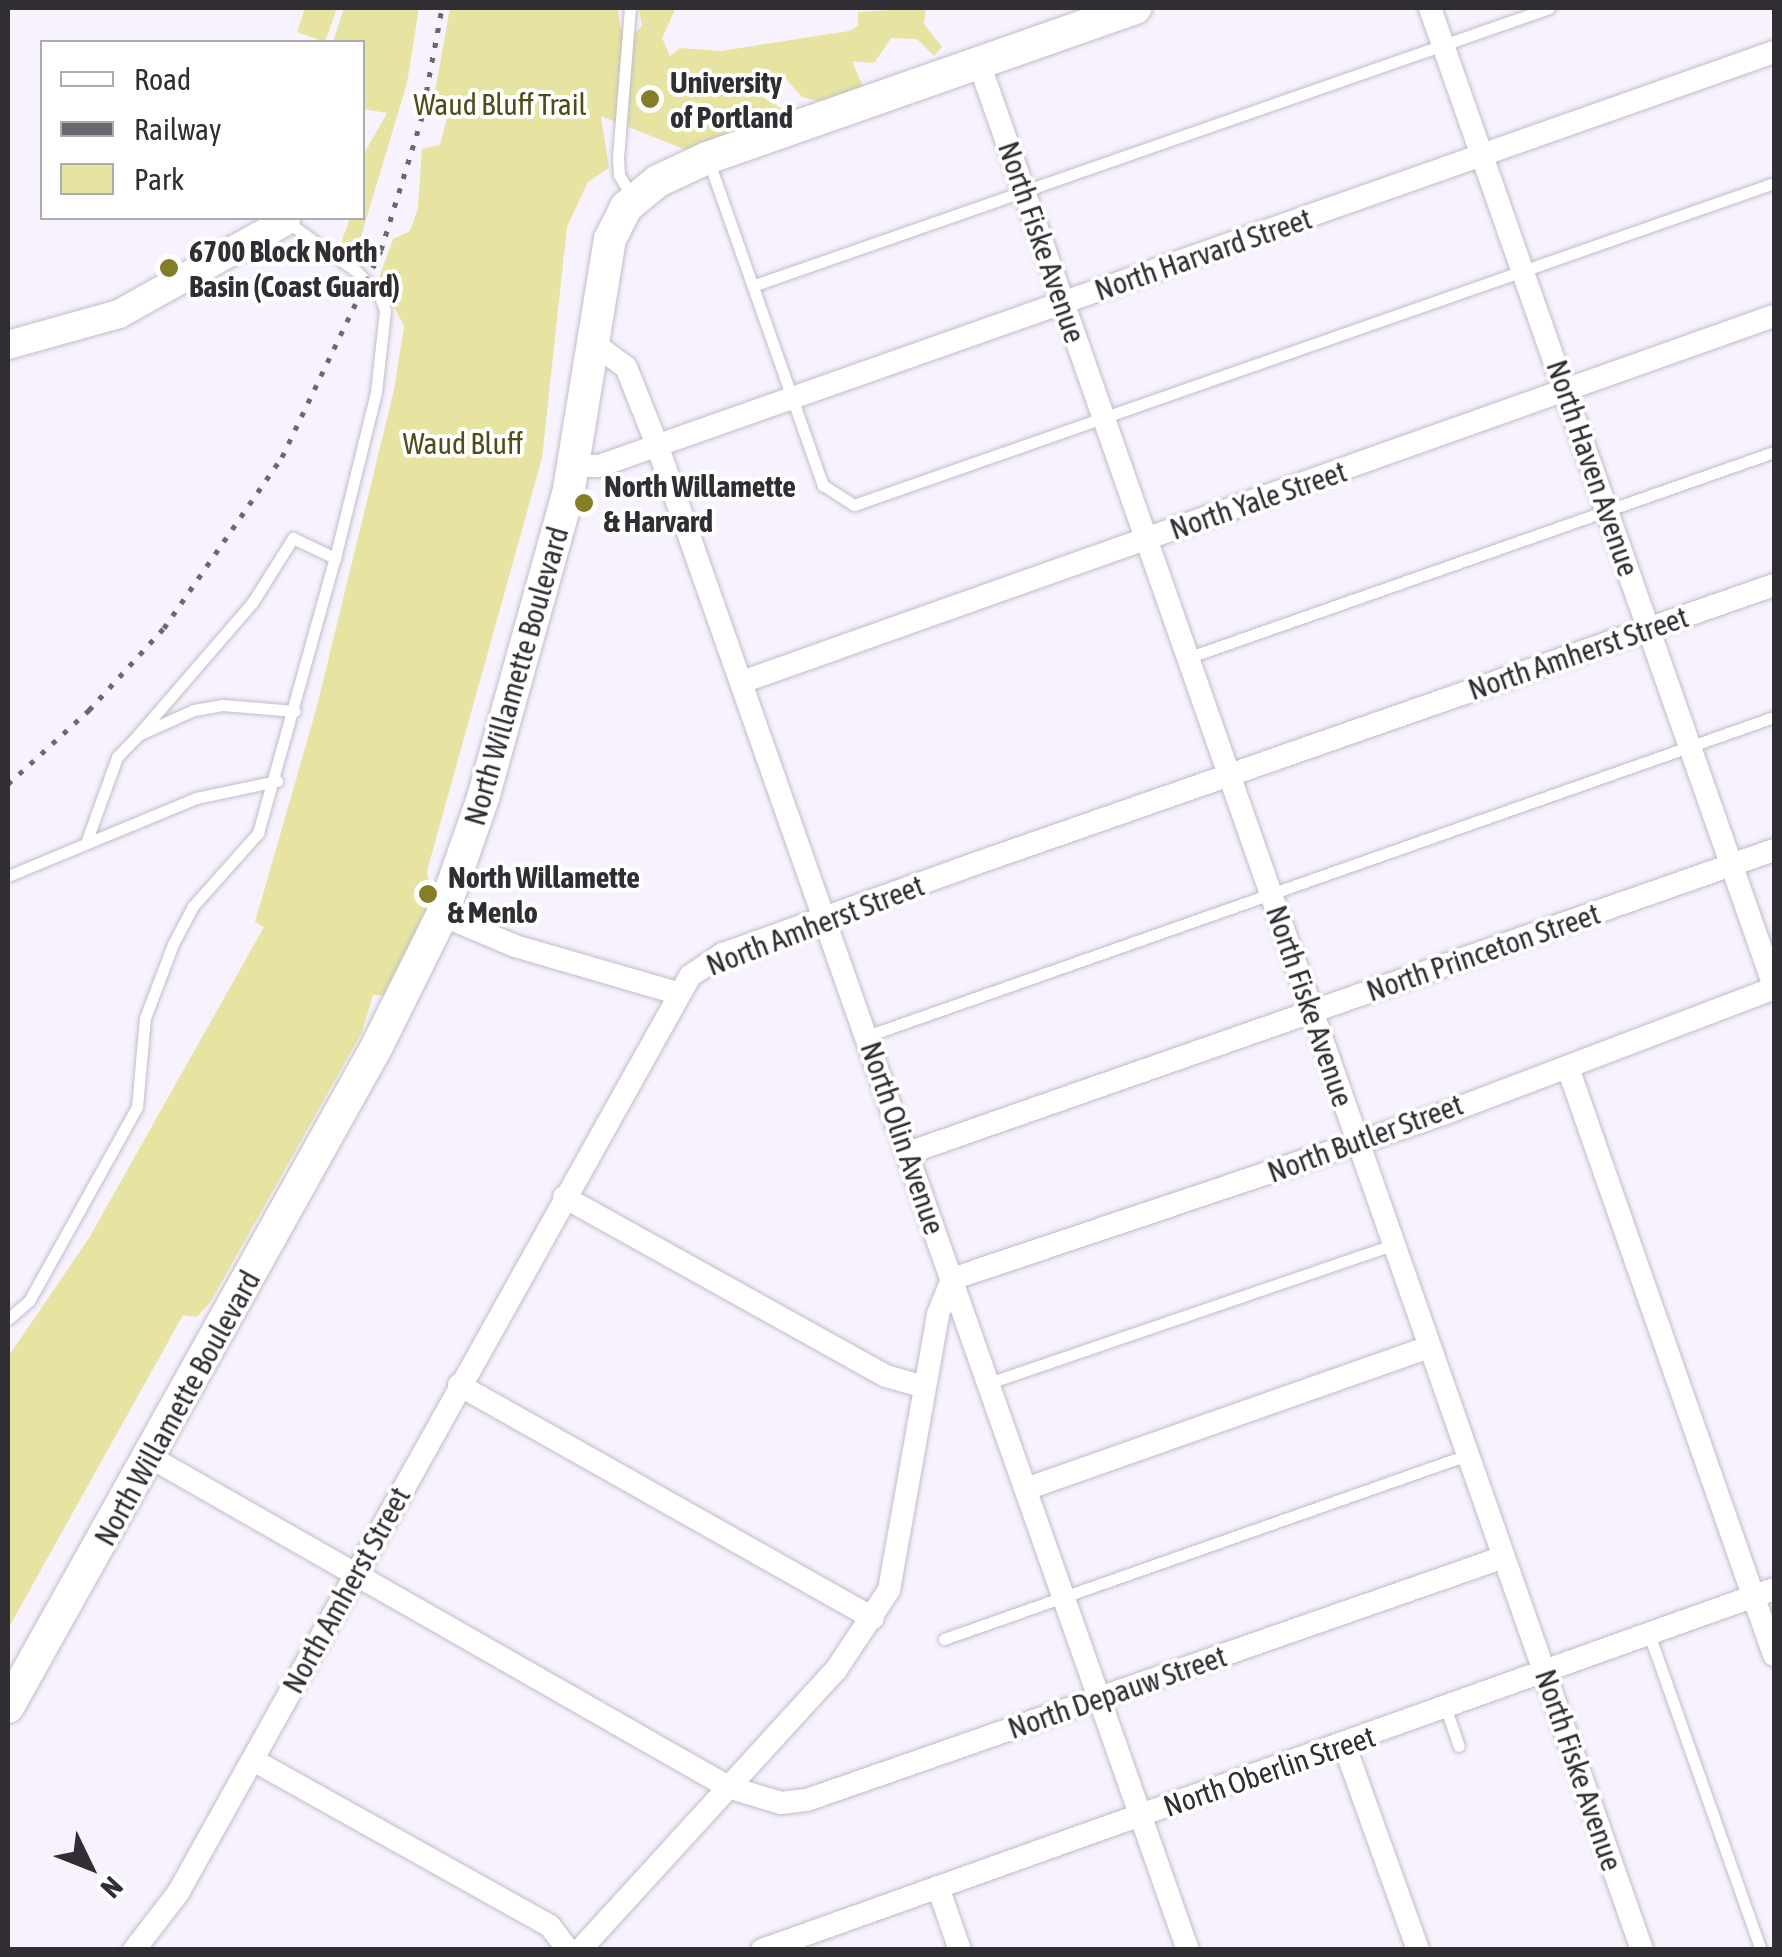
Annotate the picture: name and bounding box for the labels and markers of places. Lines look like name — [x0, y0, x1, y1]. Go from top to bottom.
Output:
place label: University of Portland — [670, 64, 793, 134]
marker: University of Portland — [639, 88, 661, 110]
place label: 6700 Block North Basin (Coast Guard) — [189, 233, 400, 304]
marker: 6700 Block North Basin (Coast Guard) — [158, 257, 180, 279]
place label: North Willamette & Harvard — [604, 468, 796, 538]
marker: North Willamette & Harvard — [573, 492, 595, 514]
place label: North Willamette & Menlo — [448, 859, 640, 930]
marker: North Willamette & Menlo — [417, 883, 439, 905]

